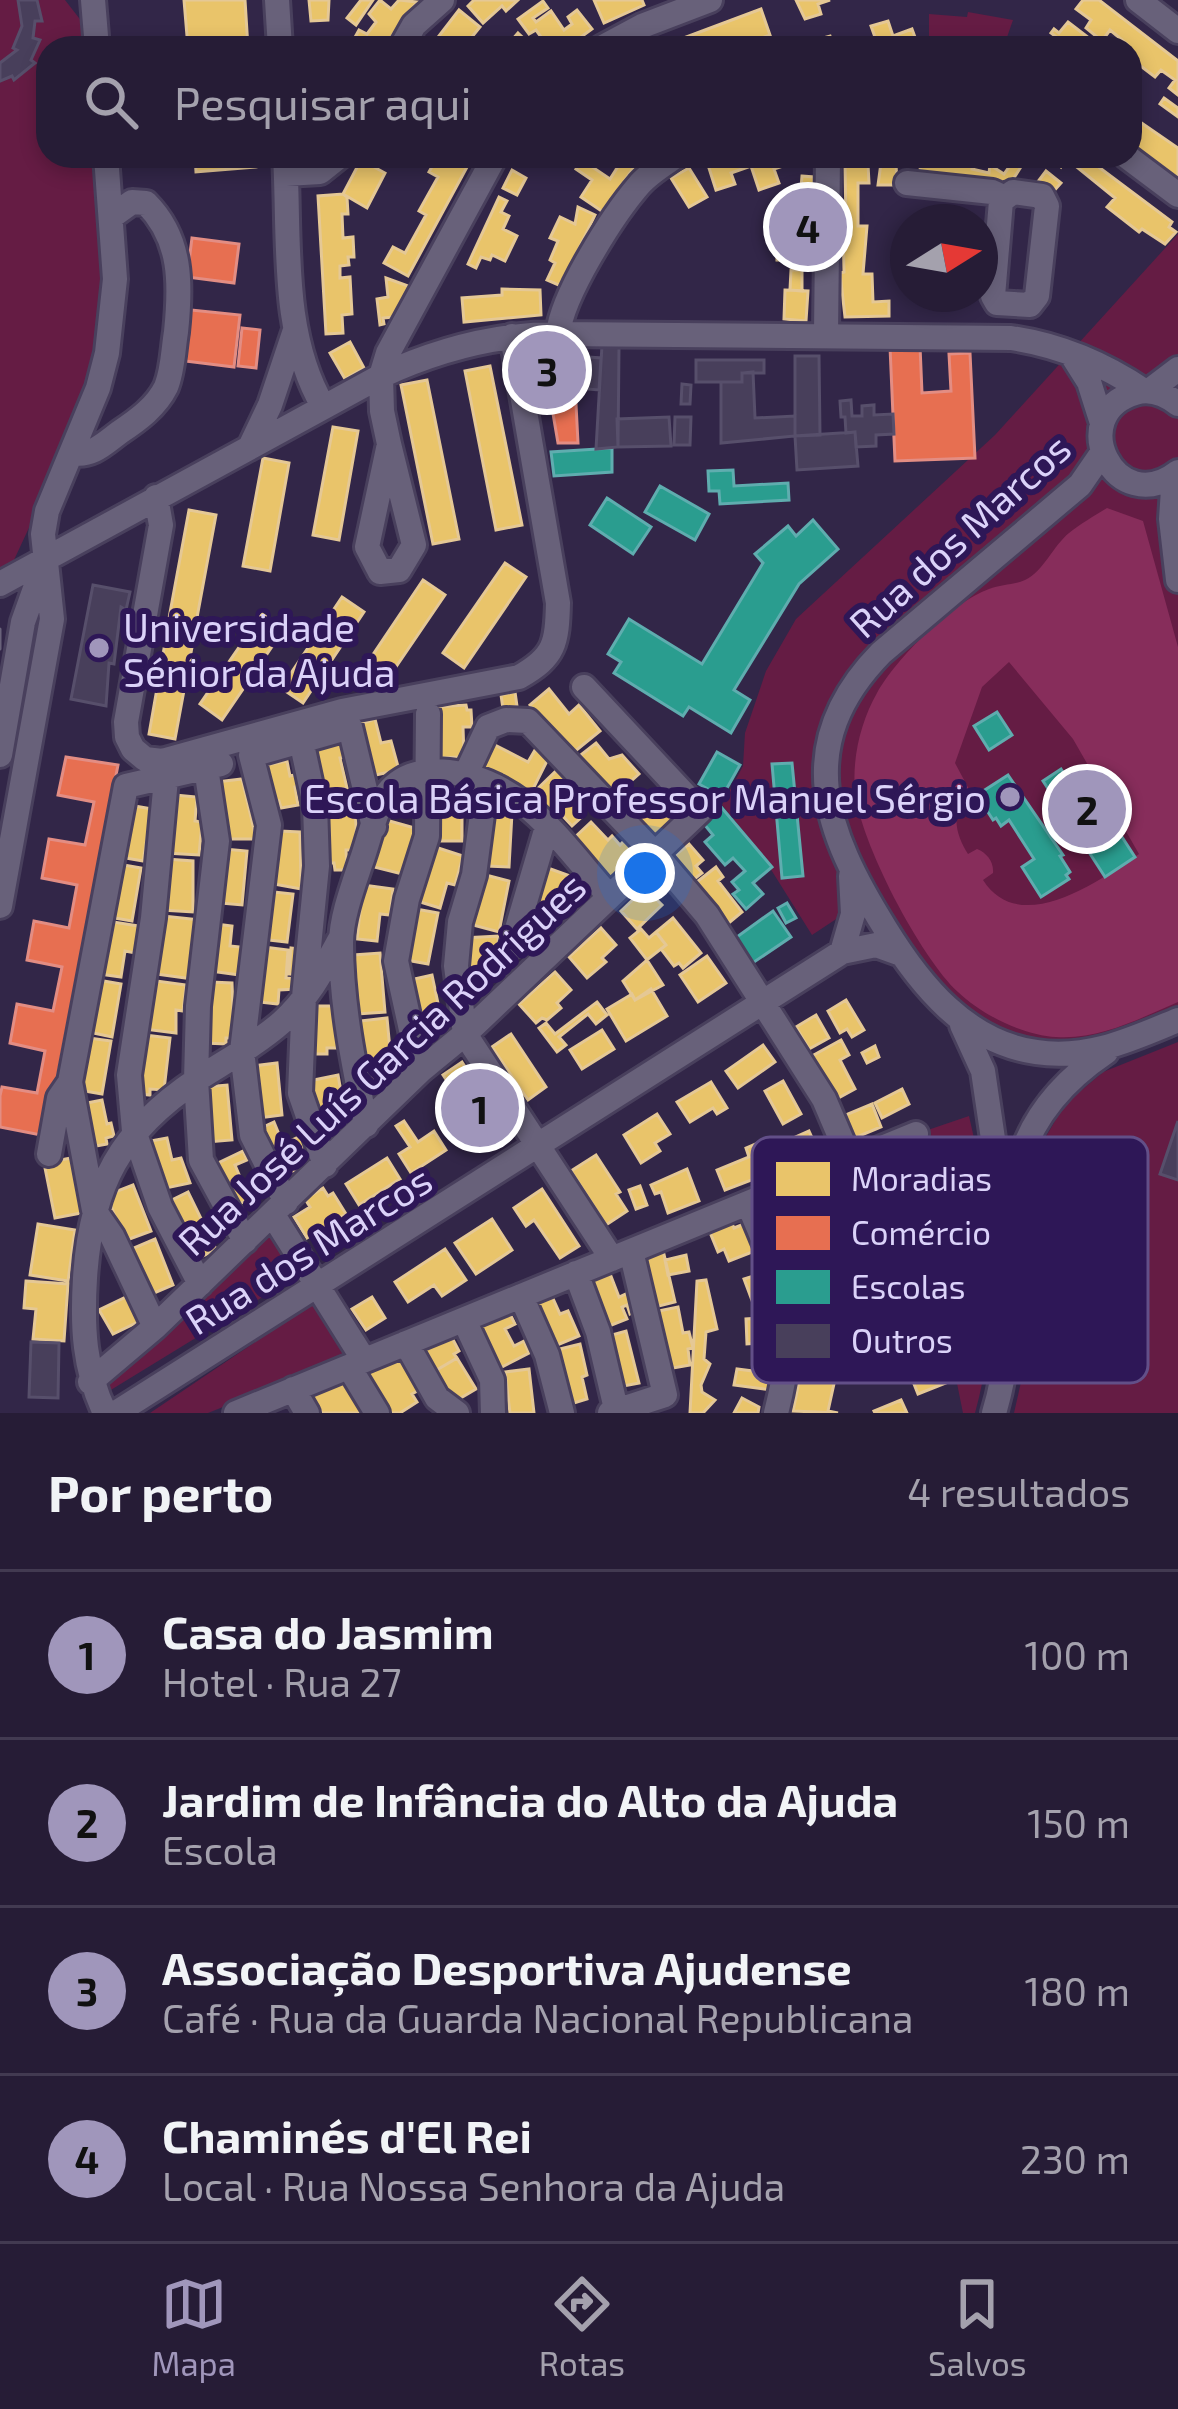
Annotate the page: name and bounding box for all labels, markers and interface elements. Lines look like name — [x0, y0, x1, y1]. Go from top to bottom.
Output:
search box — [36, 36, 1142, 168]
icon: search — [78, 69, 144, 135]
text: Pesquisar aqui — [174, 75, 472, 129]
pin: 4 — [769, 182, 847, 272]
north arrow — [890, 204, 998, 312]
pin: 3 — [508, 325, 586, 415]
street label: Rua dos Marcos — [839, 424, 1079, 646]
place label: Universidade Sénior da Ajuda — [123, 603, 395, 695]
marker: Universidade Sénior da Ajuda — [86, 635, 112, 661]
pin: 2 — [1048, 764, 1126, 854]
place label: Escola Básica Professor Manuel Sérgio — [304, 774, 986, 821]
marker: Escola Básica Professor Manuel Sérgio — [997, 784, 1023, 810]
your location — [615, 843, 675, 903]
street label: Rua José Luís Garcia Rodrigues — [168, 862, 594, 1264]
pin: 1 — [441, 1063, 519, 1153]
legend — [752, 1137, 1148, 1383]
street label: Rua dos Marcos — [176, 1155, 440, 1343]
text: Moradias — [851, 1158, 992, 1198]
text: Comércio — [851, 1212, 991, 1252]
text: Escolas — [851, 1266, 966, 1306]
text: Outros — [851, 1320, 953, 1360]
text: Por perto — [48, 1461, 273, 1522]
text: 4 resultados — [907, 1468, 1130, 1515]
text: Casa do Jasmim — [162, 1604, 494, 1658]
text: 1 — [79, 1631, 95, 1678]
text: 100 m — [1025, 1631, 1130, 1678]
text: Hotel · Rua 27 — [162, 1658, 402, 1705]
text: Jardim de Infância do Alto da Ajuda — [162, 1772, 898, 1826]
text: 2 — [76, 1799, 98, 1846]
text: 150 m — [1027, 1799, 1130, 1846]
text: Escola — [162, 1826, 278, 1873]
text: Associação Desportiva Ajudense — [162, 1940, 852, 1994]
text: 3 — [76, 1967, 98, 2014]
text: 180 m — [1024, 1967, 1130, 2014]
text: Café · Rua da Guarda Nacional Republicana — [162, 1994, 913, 2041]
text: Chaminés d'El Rei — [162, 2108, 532, 2162]
text: 4 — [75, 2135, 99, 2182]
text: 230 m — [1020, 2135, 1130, 2182]
text: Local · Rua Nossa Senhora da Ajuda — [162, 2162, 785, 2209]
tab: Mapa — [151, 2271, 236, 2383]
tab: Rotas — [539, 2271, 625, 2383]
tab: Salvos — [928, 2271, 1027, 2383]

